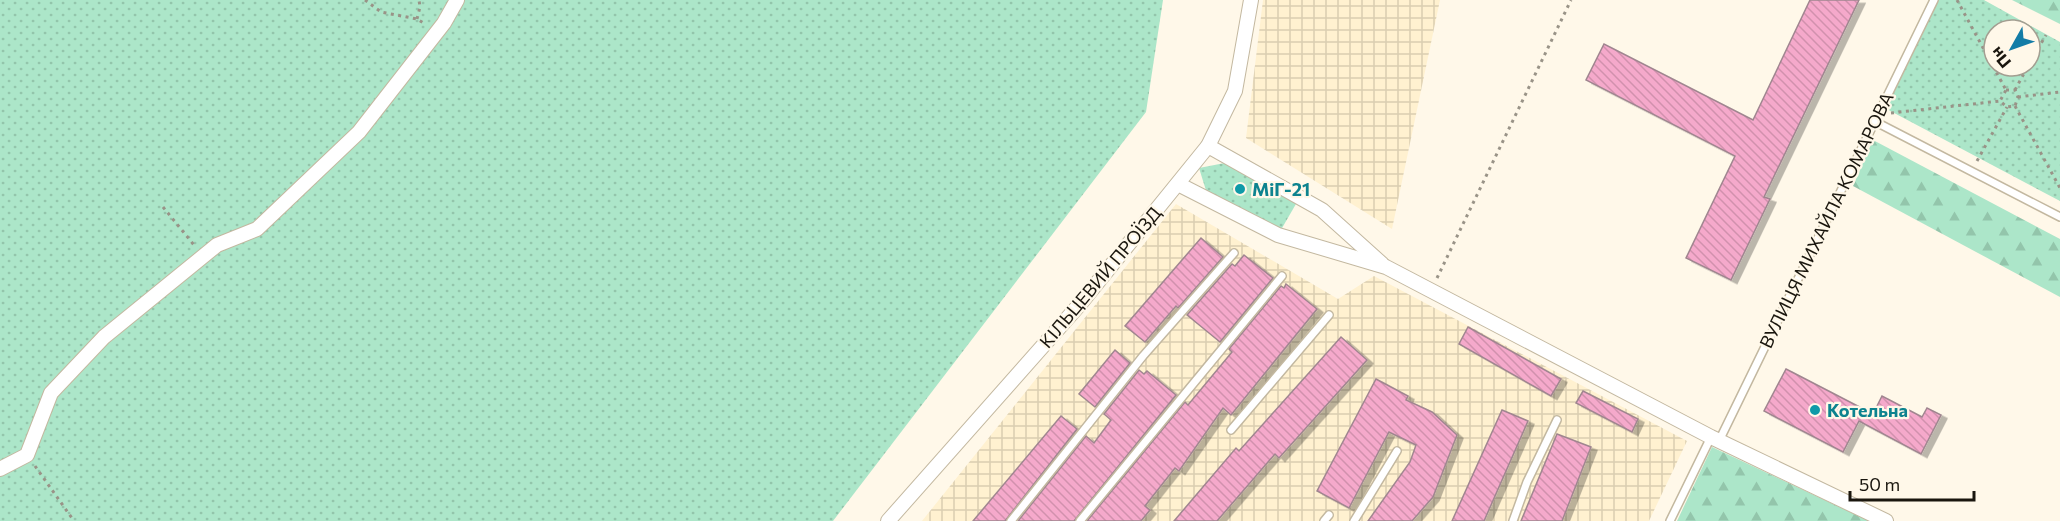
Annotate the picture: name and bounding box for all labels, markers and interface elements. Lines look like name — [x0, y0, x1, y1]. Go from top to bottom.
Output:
north arrow — [1982, 18, 2042, 78]
text: Пн — [1986, 44, 2014, 72]
street label: ВУЛИЦЯ МИХАЙЛА КОМАРОВА — [1754, 88, 1898, 352]
place label: МіГ-21 — [1252, 178, 1310, 200]
marker: МіГ-21 — [1233, 182, 1247, 196]
street label: КІЛЬЦЕВИЙ ПРОЇЗД — [1035, 202, 1165, 352]
place label: Котельна — [1827, 399, 1908, 421]
marker: Котельна — [1808, 403, 1822, 417]
scale bar — [1850, 464, 1974, 502]
text: 50 m — [1859, 473, 1900, 495]

